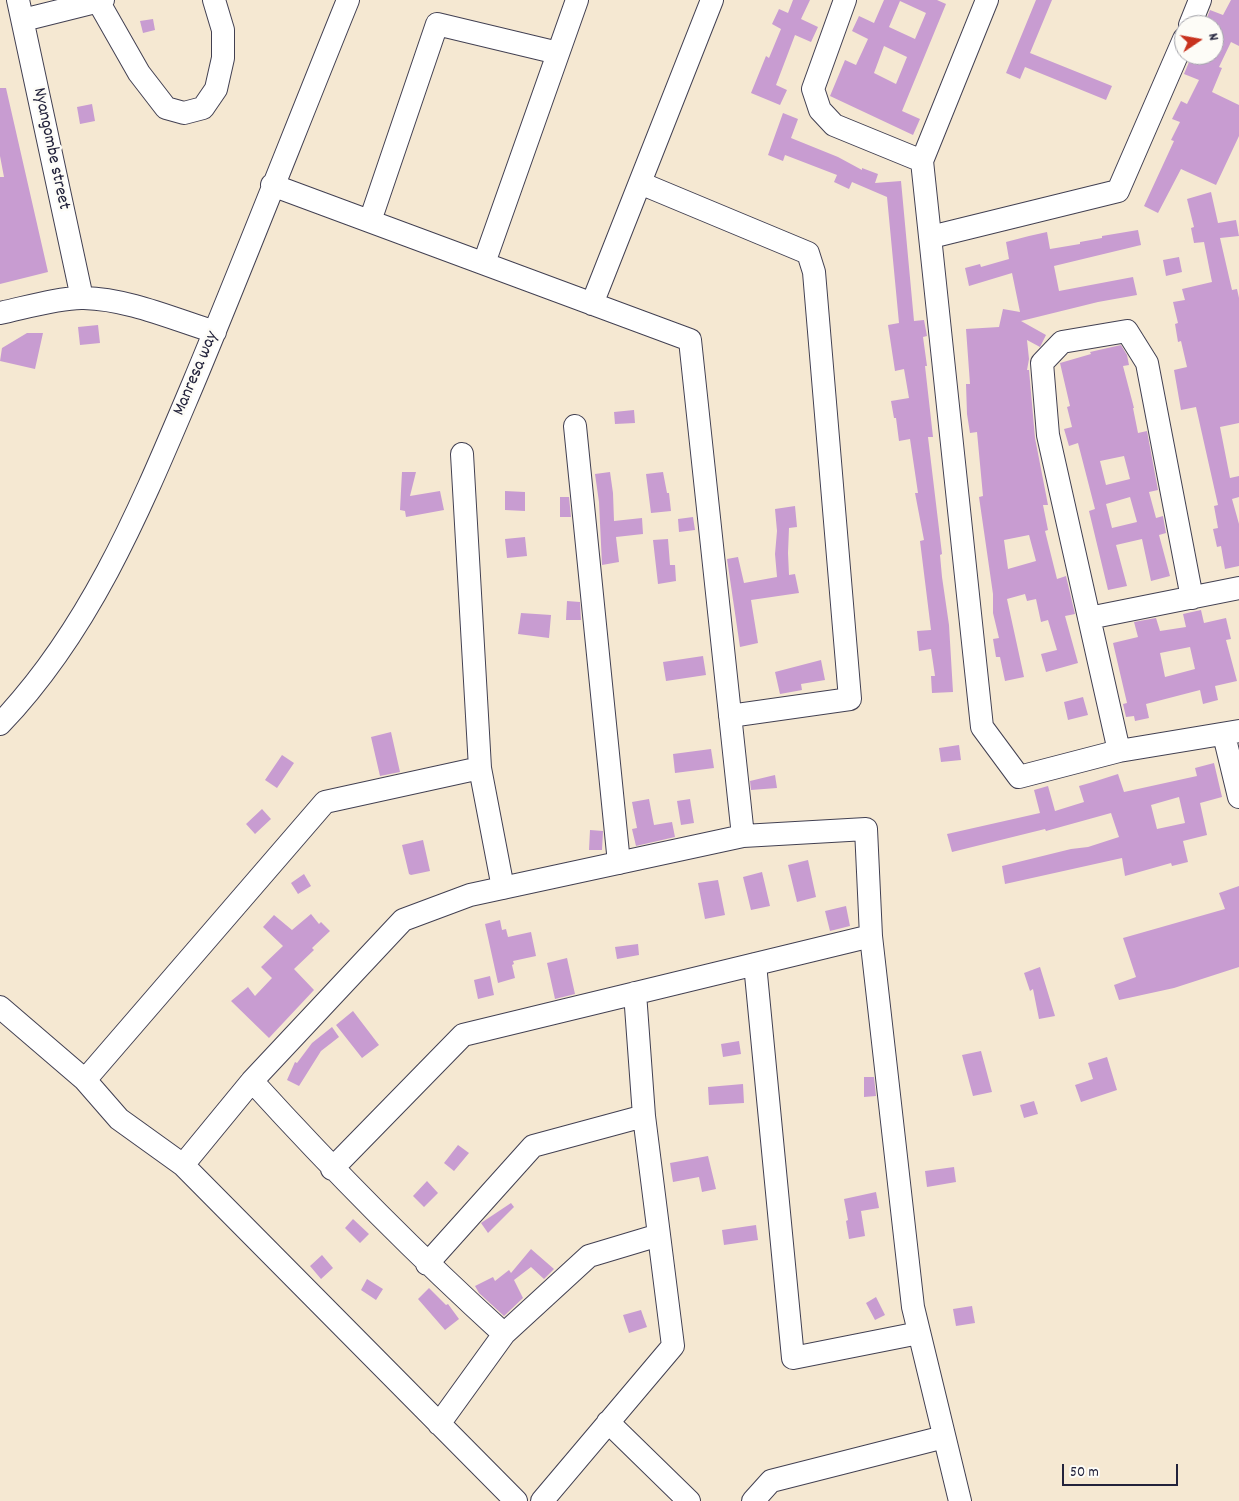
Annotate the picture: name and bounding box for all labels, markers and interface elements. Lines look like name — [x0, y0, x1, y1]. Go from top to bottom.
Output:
north arrow — [1174, 15, 1224, 65]
text: N — [1202, 32, 1223, 43]
street label: Nyangombe street — [27, 86, 73, 212]
street label: Manresa way — [170, 329, 224, 419]
scale bar — [1064, 1454, 1180, 1486]
text: 50 m — [1070, 1462, 1099, 1484]

